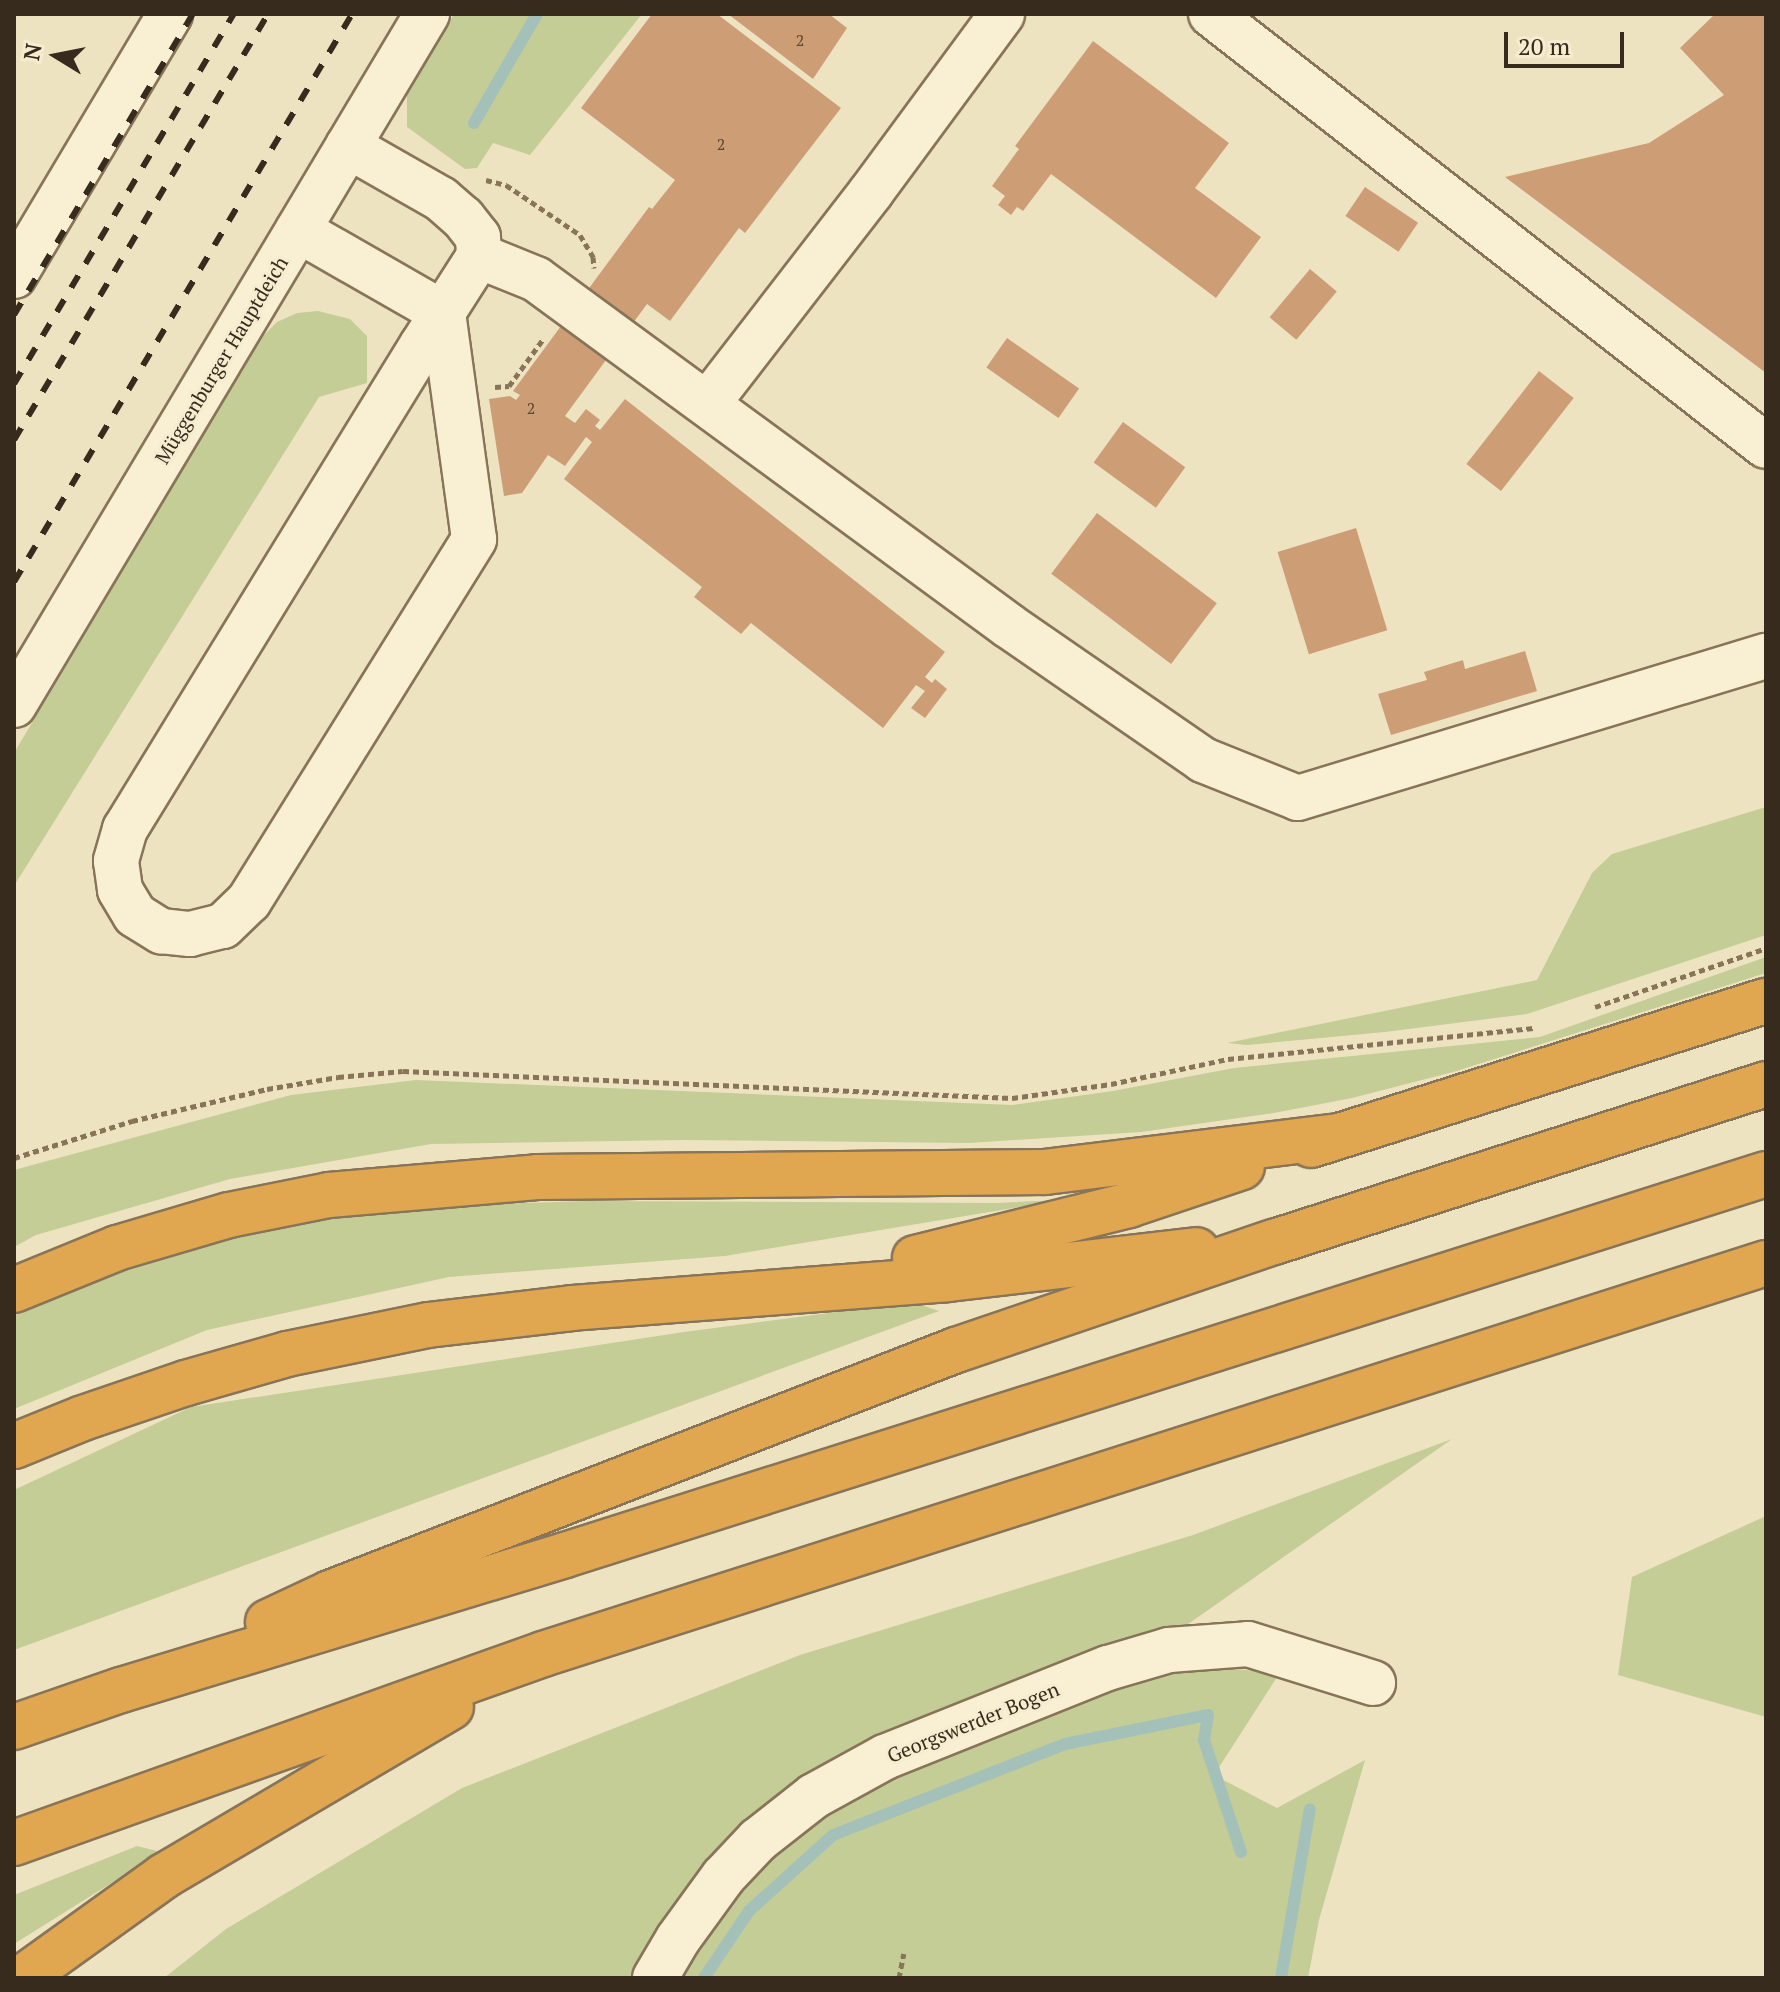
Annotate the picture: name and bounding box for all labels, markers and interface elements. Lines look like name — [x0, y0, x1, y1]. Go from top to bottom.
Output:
north arrow — [16, 16, 96, 96]
scale bar — [1508, 16, 1628, 66]
house number: 2 — [796, 30, 804, 50]
text: 20 m — [1518, 30, 1570, 62]
text: N — [16, 41, 48, 62]
house number: 2 — [717, 134, 725, 154]
street label: Müggenburger Hauptdeich — [149, 252, 293, 468]
house number: 2 — [527, 398, 535, 418]
street label: Georgswerder Bogen — [884, 1677, 1062, 1767]

